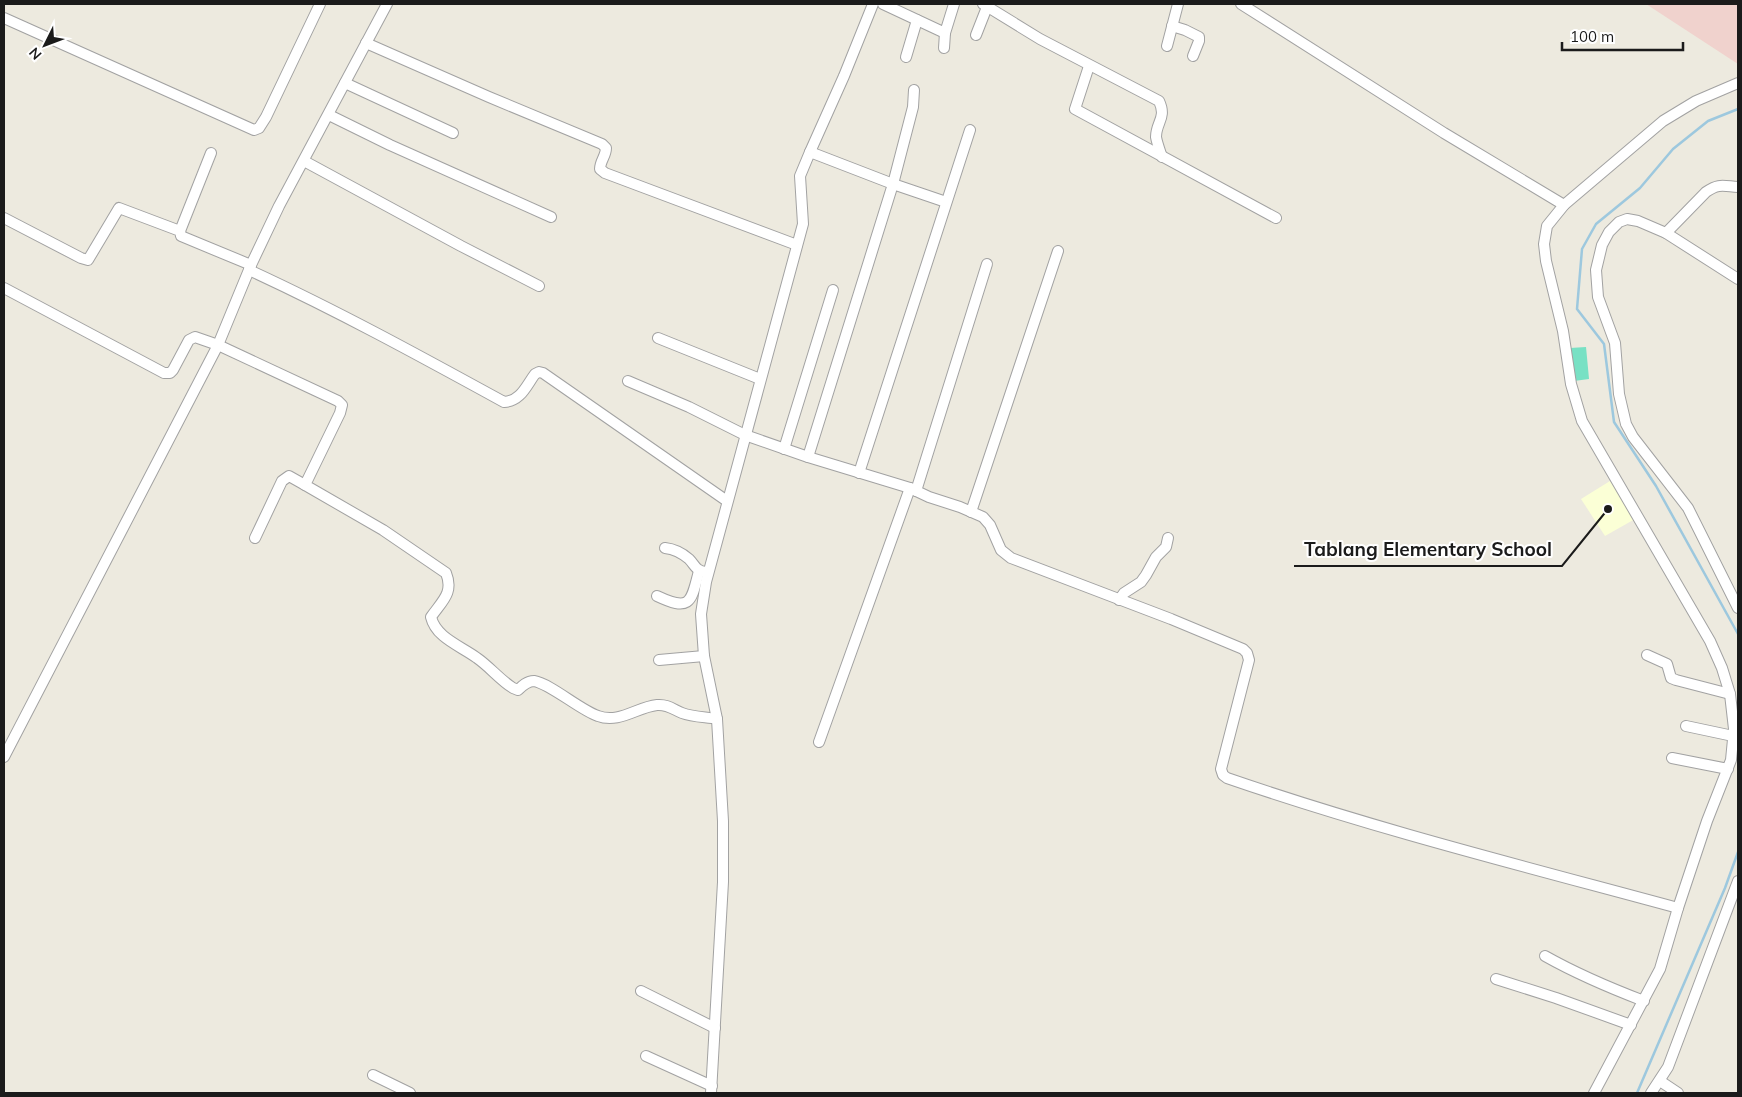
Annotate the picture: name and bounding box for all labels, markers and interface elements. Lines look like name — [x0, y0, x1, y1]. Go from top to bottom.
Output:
north arrow — [20, 20, 70, 70]
scale bar — [1562, 20, 1683, 52]
text: 100 m — [1570, 27, 1614, 46]
text: N — [25, 44, 46, 64]
callout: Tablang Elementary School — [1294, 532, 1562, 566]
text: Tablang Elementary School — [1304, 537, 1552, 561]

